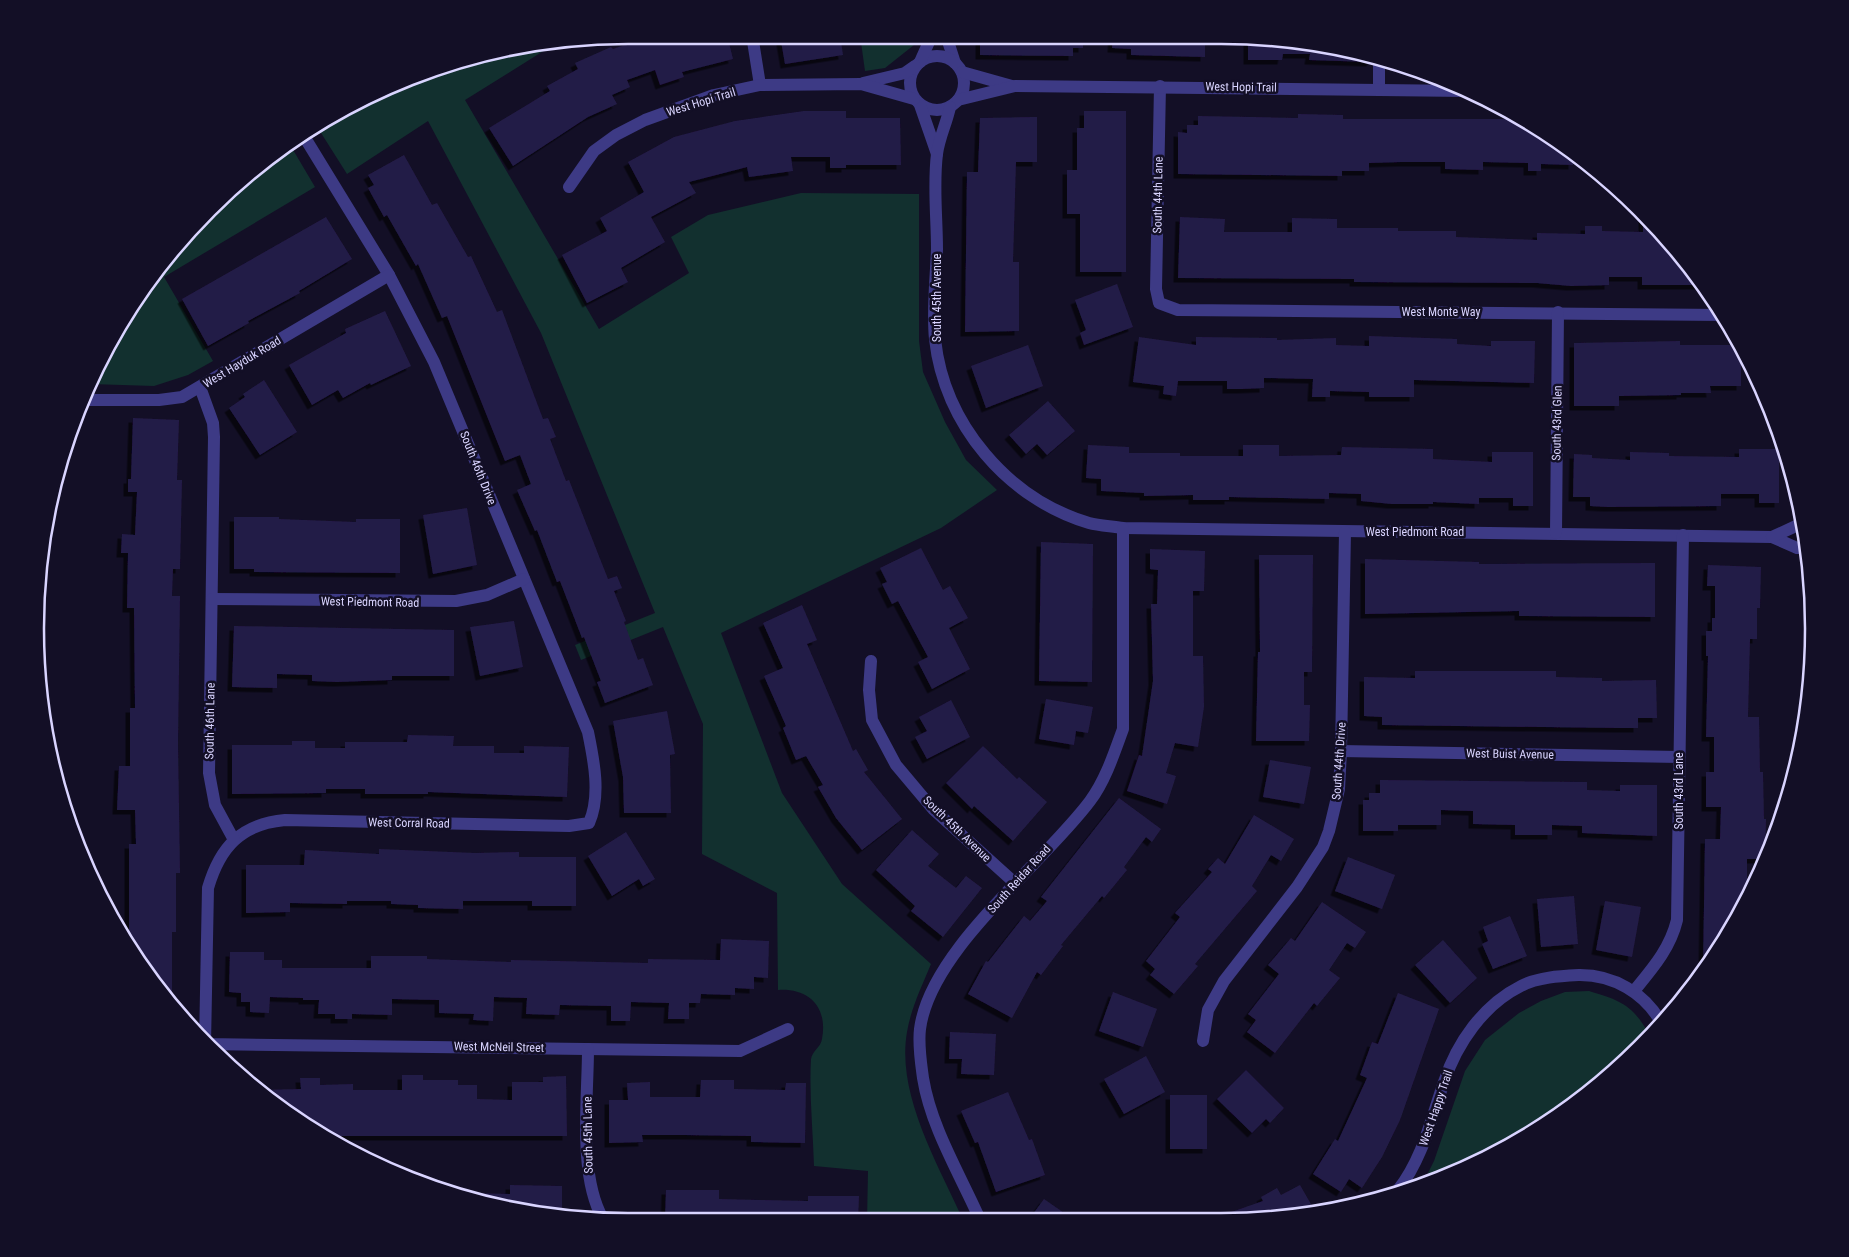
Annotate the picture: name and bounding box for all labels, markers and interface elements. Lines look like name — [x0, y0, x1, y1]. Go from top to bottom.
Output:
street label: West Hopi Trail — [1205, 79, 1277, 95]
street label: West Hopi Trail — [665, 85, 737, 119]
street label: South 44th Lane — [1150, 156, 1166, 234]
street label: South 45th Avenue — [930, 253, 944, 342]
street label: West Monte Way — [1402, 305, 1480, 319]
street label: West Hayduk Road — [201, 333, 284, 391]
street label: South 43rd Glen — [1549, 385, 1565, 461]
street label: South 46th Drive — [457, 429, 499, 507]
street label: West Piedmont Road — [1366, 525, 1464, 539]
street label: West Piedmont Road — [321, 594, 419, 610]
street label: South 46th Lane — [202, 682, 218, 760]
street label: South 44th Drive — [1329, 721, 1349, 800]
street label: West Buist Avenue — [1466, 746, 1554, 762]
street label: South 43rd Lane — [1672, 752, 1686, 830]
street label: South 45th Avenue — [920, 793, 994, 865]
street label: West Corral Road — [368, 815, 450, 831]
street label: South Reidar Road — [985, 842, 1053, 916]
street label: West McNeil Street — [454, 1039, 545, 1055]
street label: West Happy Trail — [1416, 1068, 1456, 1148]
street label: South 45th Lane — [580, 1096, 596, 1174]

